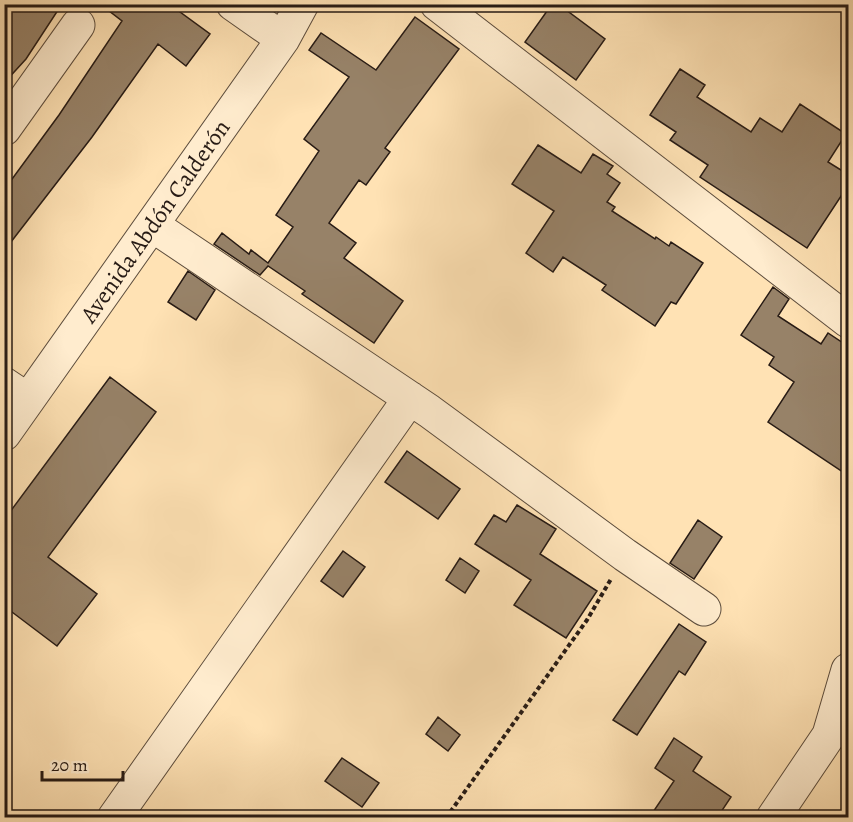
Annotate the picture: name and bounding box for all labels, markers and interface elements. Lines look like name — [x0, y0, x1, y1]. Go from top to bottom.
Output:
street label: Avenida Abdón Calderón — [72, 113, 237, 330]
scale bar — [42, 744, 123, 782]
text: 20 m — [51, 753, 88, 777]

